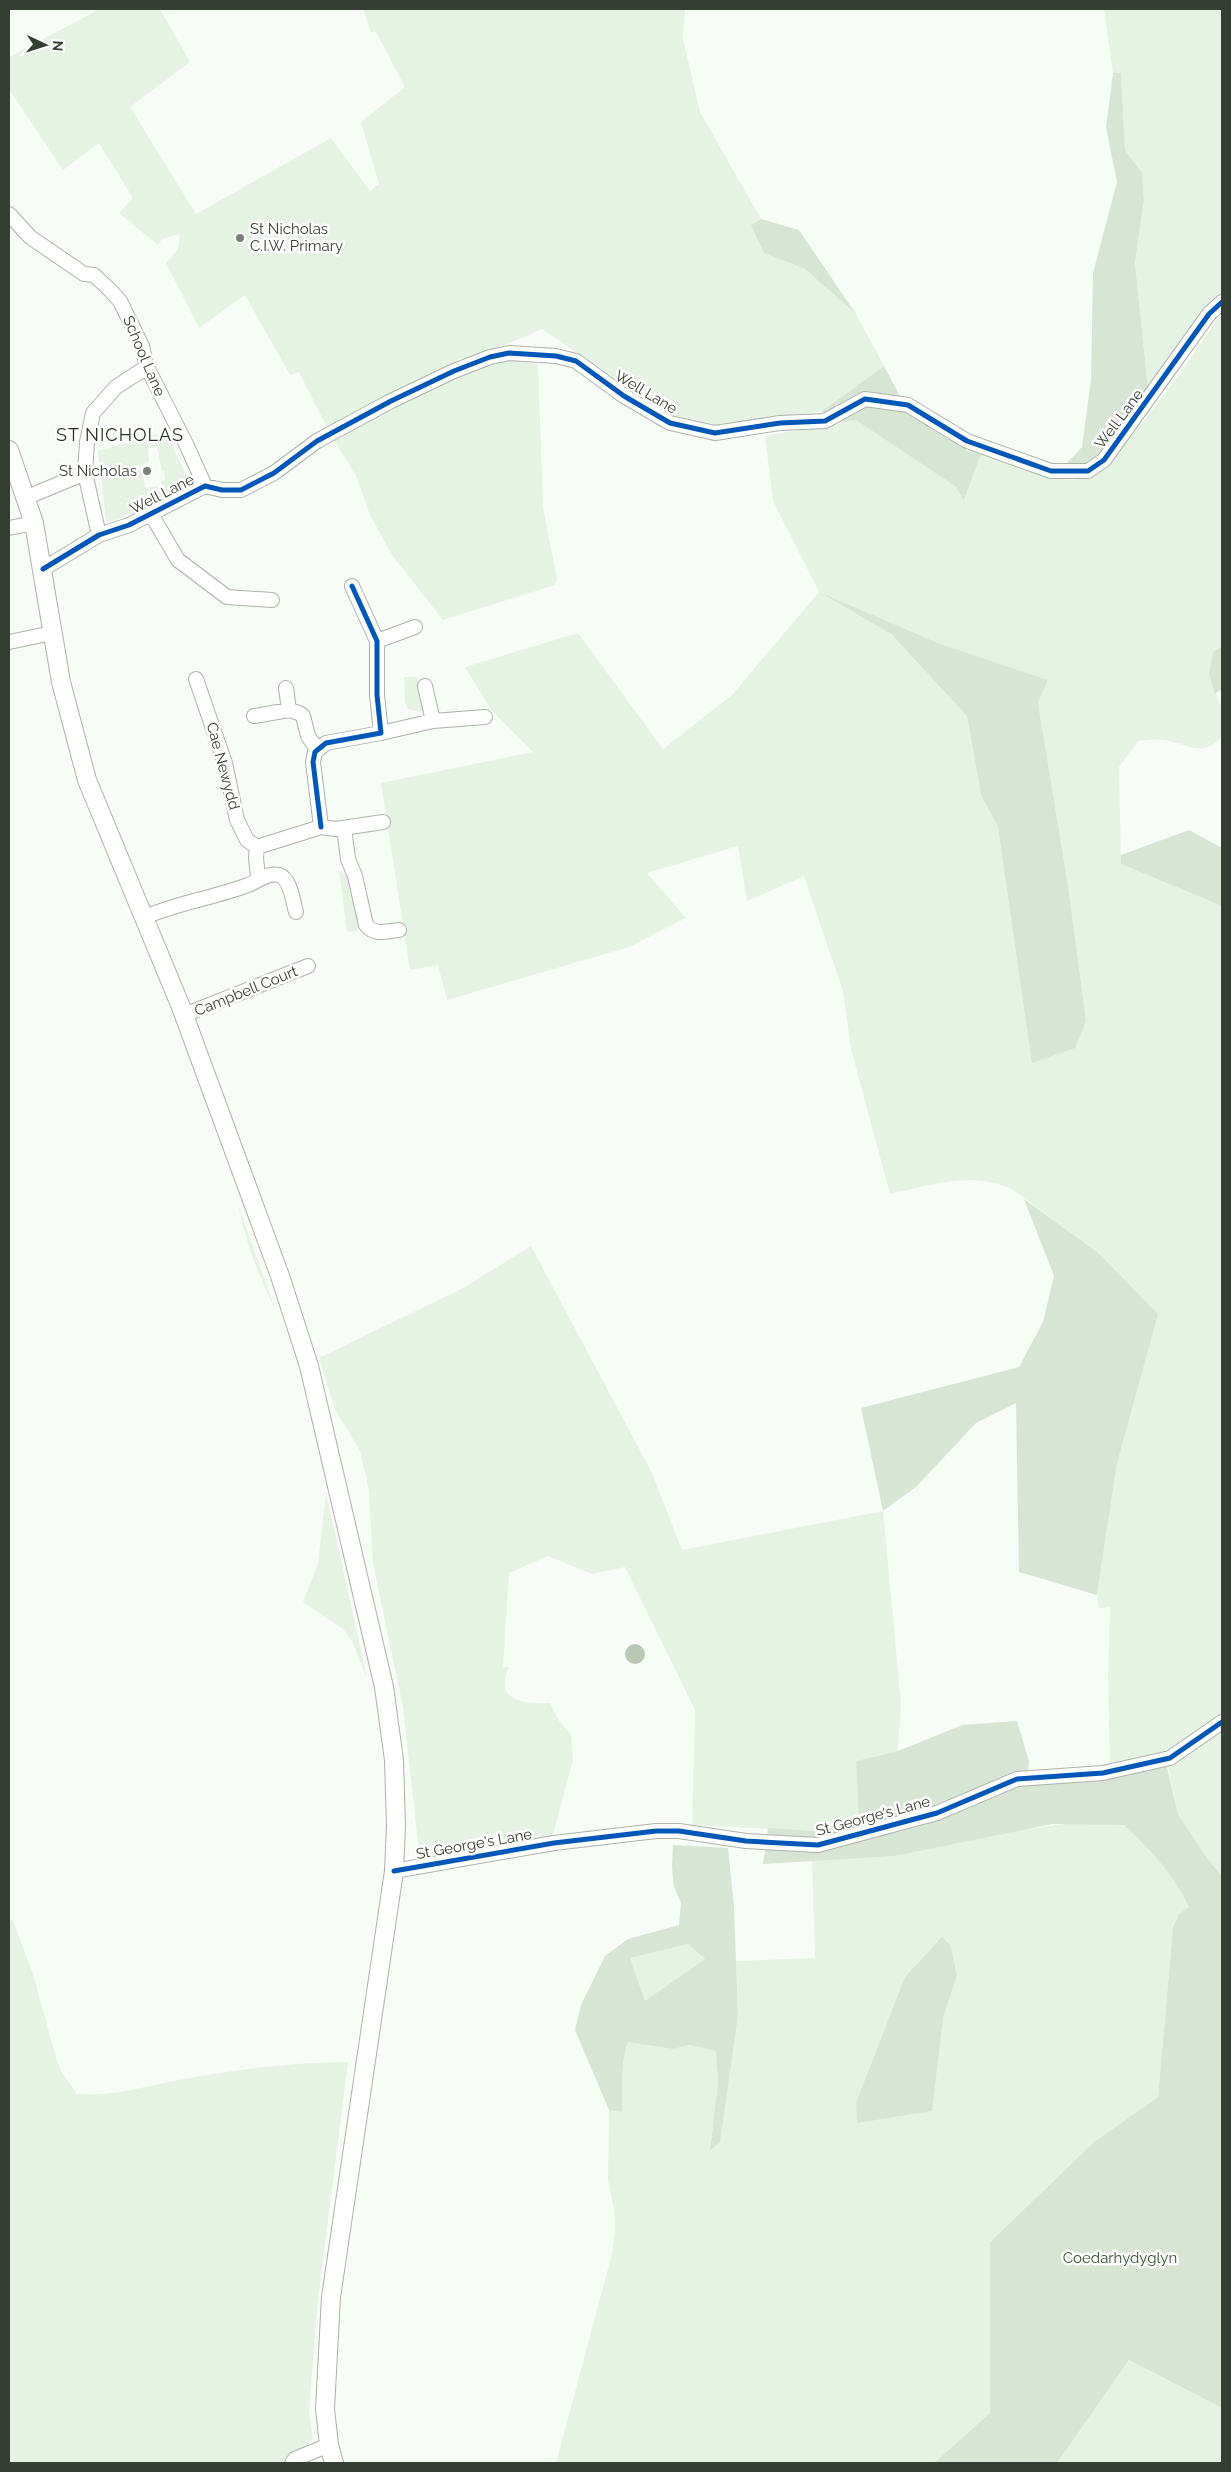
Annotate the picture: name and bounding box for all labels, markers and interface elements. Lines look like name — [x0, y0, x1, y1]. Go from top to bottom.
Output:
north arrow — [20, 20, 70, 70]
text: N — [50, 40, 66, 52]
place label: St Nicholas C.I.W. Primary — [250, 220, 343, 255]
marker: St Nicholas C.I.W. Primary — [234, 232, 246, 244]
street label: School Lane — [119, 313, 169, 399]
street label: Well Lane — [612, 366, 681, 418]
street label: Well Lane — [1091, 386, 1147, 452]
district label: ST NICHOLAS — [56, 424, 184, 445]
place label: St Nicholas — [59, 462, 137, 480]
marker: St Nicholas — [141, 465, 153, 477]
street label: Well Lane — [127, 470, 197, 518]
street label: Cae Newydd — [203, 720, 243, 812]
street label: Campbell Court — [192, 962, 300, 1020]
street label: St George's Lane — [814, 1792, 932, 1840]
street label: St George's Lane — [415, 1825, 534, 1863]
park label: Coedarhydyglyn — [1063, 2249, 1177, 2267]

